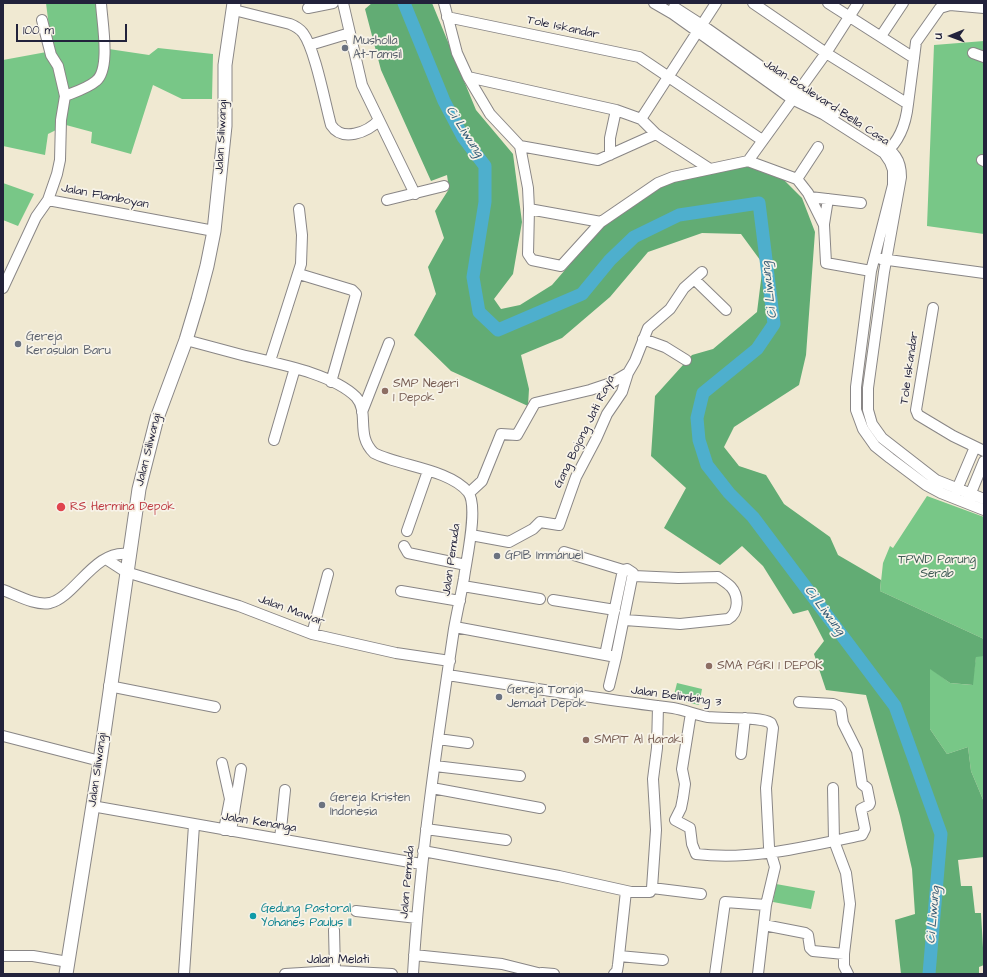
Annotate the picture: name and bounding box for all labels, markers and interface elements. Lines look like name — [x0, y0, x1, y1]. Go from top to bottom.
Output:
street label: Tole Iskandar — [526, 13, 600, 43]
scale bar — [18, 16, 129, 42]
north arrow — [931, 16, 971, 56]
text: 100 m — [23, 22, 54, 39]
text: U — [931, 33, 946, 39]
place label: Musholla At-Tamsil — [353, 34, 402, 62]
marker: Musholla At-Tamsil — [340, 43, 350, 53]
street label: Jalan Boulevard Bella Casa — [760, 57, 892, 149]
street label: Jalan Siliwangi — [213, 100, 231, 174]
water label: Ci Liwung — [442, 104, 486, 160]
street label: Jalan Flamboyan — [60, 181, 150, 213]
water label: Ci Liwung — [759, 260, 781, 320]
place label: Gereja Kerasulan Baru — [26, 330, 111, 358]
street label: Tole Iskandar — [898, 331, 922, 405]
marker: Gereja Kerasulan Baru — [13, 339, 23, 349]
street label: Gang Bojong Jati Raya — [551, 373, 619, 491]
place label: SMP Negeri 1 Depok — [393, 377, 458, 405]
marker: SMP Negeri 1 Depok — [380, 386, 390, 396]
street label: Jalan Siliwangi — [133, 412, 165, 488]
place label: RS Hermina Depok — [70, 500, 175, 514]
marker: RS Hermina Depok — [55, 501, 67, 513]
street label: Jalan Pemuda — [440, 523, 464, 597]
place label: GPIB Immanuel — [505, 549, 583, 563]
marker: GPIB Immanuel — [492, 551, 502, 561]
park label: TPWD Parung Serab — [898, 553, 976, 581]
water label: Ci Liwung — [800, 583, 848, 639]
street label: Jalan Mawar — [256, 592, 326, 630]
place label: SMA PGRI 1 DEPOK — [717, 659, 822, 673]
marker: SMA PGRI 1 DEPOK — [704, 661, 714, 671]
place label: Gereja Toraja Jemaat Depok — [507, 683, 586, 711]
street label: Jalan Belimbing 3 — [630, 684, 722, 710]
marker: Gereja Toraja Jemaat Depok — [494, 692, 504, 702]
street label: Jalan Siliwangi — [86, 732, 110, 808]
place label: SMPIT Al Haraki — [594, 733, 683, 747]
marker: SMPIT Al Haraki — [581, 735, 591, 745]
place label: Gereja Kristen Indonesia — [330, 791, 410, 819]
marker: Gereja Kristen Indonesia — [317, 800, 327, 810]
street label: Jalan Kenanga — [221, 810, 297, 836]
street label: Jalan Pemuda — [398, 845, 418, 919]
water label: Ci Liwung — [924, 886, 944, 944]
place label: Gedung Pastoral Yohanes Paulus II — [261, 902, 352, 930]
marker: Gedung Pastoral Yohanes Paulus II — [248, 911, 258, 921]
street label: Jalan Melati — [307, 953, 369, 967]

